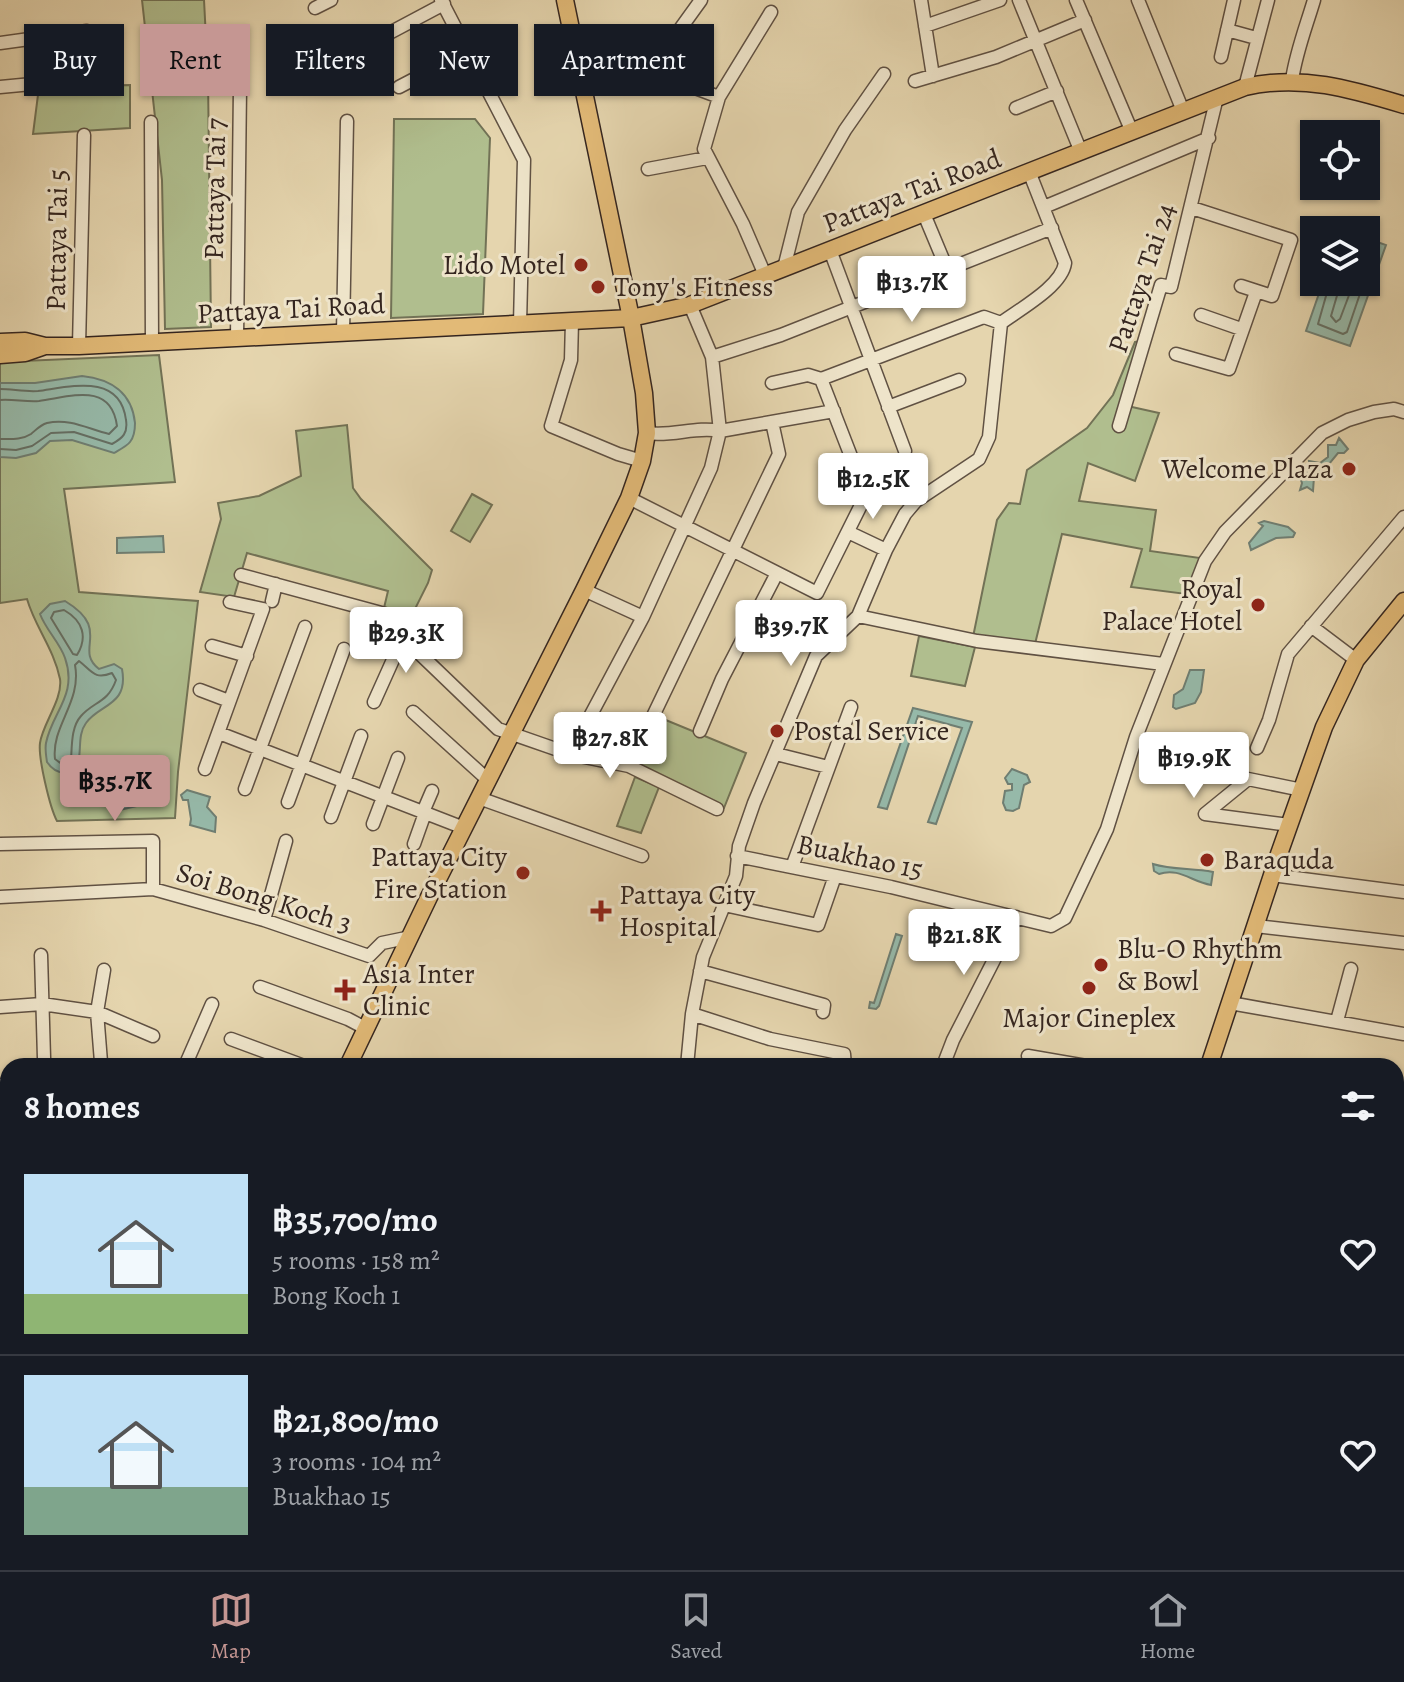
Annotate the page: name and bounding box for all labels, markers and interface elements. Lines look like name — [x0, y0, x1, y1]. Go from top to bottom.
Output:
chip: Buy — [24, 24, 124, 96]
chip: Rent — [140, 24, 250, 96]
chip: Filters — [266, 24, 394, 96]
chip: New — [410, 24, 518, 96]
chip: Apartment — [534, 24, 714, 96]
street label: Pattaya Tai 7 — [195, 118, 235, 260]
map controls — [1300, 120, 1380, 296]
button: locate — [1300, 120, 1380, 200]
street label: Pattaya Tai Road — [817, 139, 1008, 242]
street label: Pattaya Tai 5 — [37, 169, 77, 311]
street label: Pattaya Tai 24 — [1099, 198, 1185, 358]
button: layers — [1300, 216, 1380, 296]
place label: Lido Motel — [443, 246, 565, 284]
marker: Lido Motel — [572, 256, 590, 274]
pin: ฿13.7K — [847, 256, 977, 324]
text: ฿13.7K — [876, 264, 948, 299]
place label: Tony's Fitness — [614, 268, 774, 306]
marker: Tony's Fitness — [589, 278, 607, 296]
street label: Pattaya Tai Road — [196, 285, 387, 333]
place label: Welcome Plaza — [1161, 450, 1333, 488]
pin: ฿12.5K — [808, 453, 938, 521]
marker: Welcome Plaza — [1340, 460, 1358, 478]
text: ฿12.5K — [836, 461, 910, 496]
place label: Royal Palace Hotel — [1102, 570, 1242, 640]
marker: Royal Palace Hotel — [1249, 596, 1267, 614]
pin: ฿39.7K — [726, 600, 856, 668]
pin: ฿29.3K — [341, 607, 471, 675]
text: ฿39.7K — [753, 608, 829, 643]
text: ฿29.3K — [368, 615, 444, 650]
pin: ฿27.8K — [545, 712, 675, 780]
place label: Postal Service — [793, 712, 949, 750]
text: ฿27.8K — [572, 720, 648, 755]
marker: Postal Service — [768, 722, 786, 740]
pin: ฿19.9K — [1129, 732, 1259, 800]
text: ฿19.9K — [1157, 740, 1231, 775]
pin: ฿35.7K — [50, 755, 180, 823]
text: ฿35.7K — [78, 763, 152, 798]
street label: Buakhao 15 — [793, 825, 927, 889]
place label: Pattaya City Fire Station — [371, 838, 508, 908]
place label: Baraquda — [1223, 841, 1334, 879]
marker: Baraquda — [1198, 851, 1216, 869]
street label: Soi Bong Koch 3 — [172, 853, 356, 943]
marker: Pattaya City Fire Station — [514, 864, 532, 882]
place label: Pattaya City Hospital — [619, 876, 756, 946]
marker: Pattaya City Hospital — [590, 900, 612, 922]
pin: ฿21.8K — [899, 909, 1029, 977]
text: ฿21.8K — [926, 917, 1002, 952]
place label: Blu-O Rhythm & Bowl — [1117, 930, 1282, 1000]
place label: Asia Inter Clinic — [362, 955, 475, 1025]
marker: Blu-O Rhythm & Bowl — [1092, 956, 1110, 974]
marker: Asia Inter Clinic — [334, 979, 356, 1001]
marker: Major Cineplex — [1080, 979, 1098, 997]
place label: Major Cineplex — [1002, 999, 1176, 1037]
text: 8 homes — [24, 1083, 140, 1130]
icon: filters — [1336, 1084, 1380, 1128]
text: ฿35,700/mo — [272, 1196, 438, 1243]
icon: home — [88, 1206, 184, 1302]
icon: heart — [1336, 1232, 1380, 1276]
text: 5 rooms · 158 m² — [272, 1243, 439, 1278]
text: Bong Koch 1 — [272, 1278, 400, 1313]
text: ฿21,800/mo — [272, 1397, 439, 1444]
icon: home — [88, 1407, 184, 1503]
icon: heart — [1336, 1433, 1380, 1477]
text: 3 rooms · 104 m² — [272, 1444, 441, 1479]
text: Buakhao 15 — [272, 1479, 391, 1514]
tab: Map — [209, 1588, 253, 1666]
tab: Saved — [670, 1588, 722, 1666]
tab: Home — [1140, 1588, 1195, 1666]

